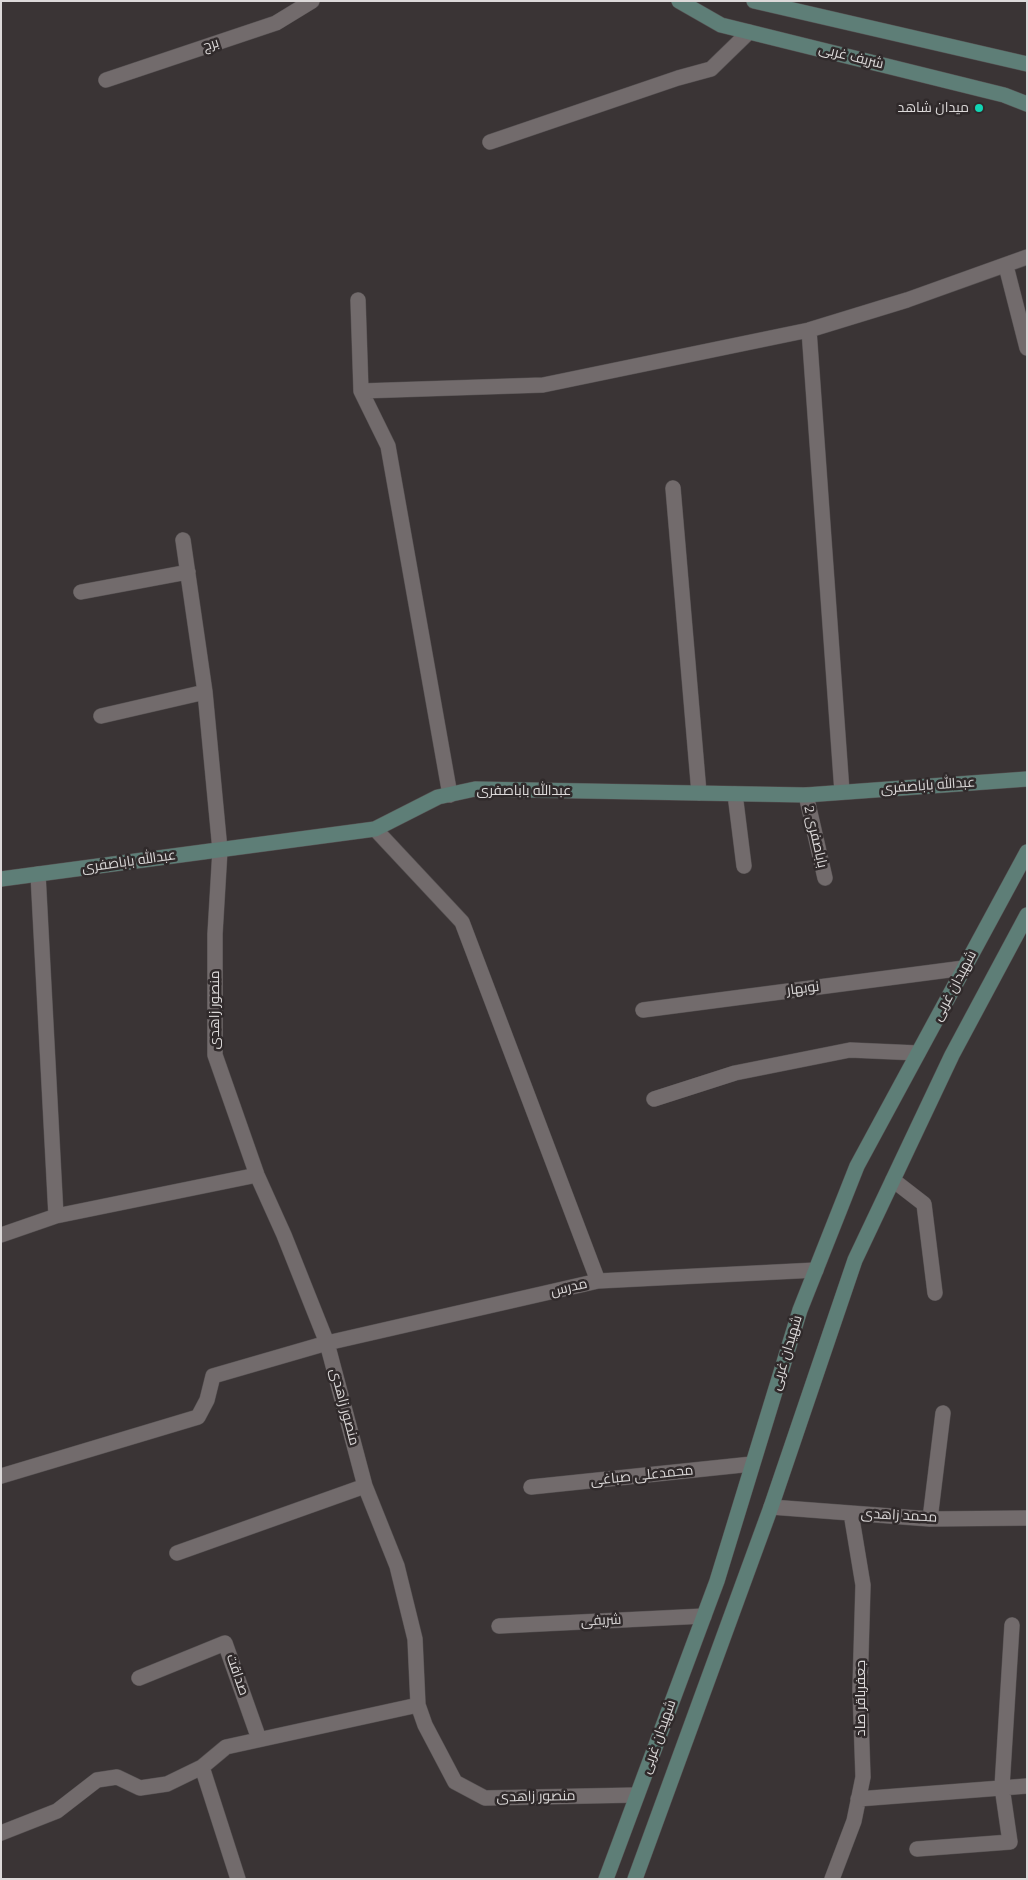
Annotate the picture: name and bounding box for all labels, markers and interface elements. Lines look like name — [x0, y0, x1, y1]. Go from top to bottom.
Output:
street label: برج — [201, 35, 221, 55]
street label: شریف غربی — [817, 41, 885, 73]
place label: میدان شاهد — [897, 100, 969, 116]
marker: میدان شاهد — [973, 102, 985, 114]
street label: عبدالله باباصفری — [880, 774, 976, 798]
street label: عبدالله باباصفری — [477, 783, 571, 799]
street label: باباصفری 2 — [800, 804, 830, 870]
street label: عبدالله باباصفری — [81, 847, 177, 877]
street label: شهیدان غربی — [929, 948, 981, 1024]
street label: منصور زاهدی — [207, 971, 223, 1049]
street label: نوبهار — [786, 979, 820, 999]
street label: مدرس — [549, 1276, 589, 1300]
street label: شهیدان غربی — [768, 1313, 806, 1393]
street label: منصور زاهدی — [326, 1367, 362, 1447]
street label: محمدعلی صباغی — [590, 1462, 694, 1490]
street label: محمد زاهدی — [860, 1506, 938, 1526]
street label: شریفی — [580, 1612, 622, 1630]
street label: صداقت — [222, 1652, 252, 1698]
street label: جعفرباقر صاد — [853, 1660, 869, 1736]
street label: شهیدان غربی — [638, 1698, 680, 1776]
street label: منصور زاهدی — [496, 1788, 576, 1806]

